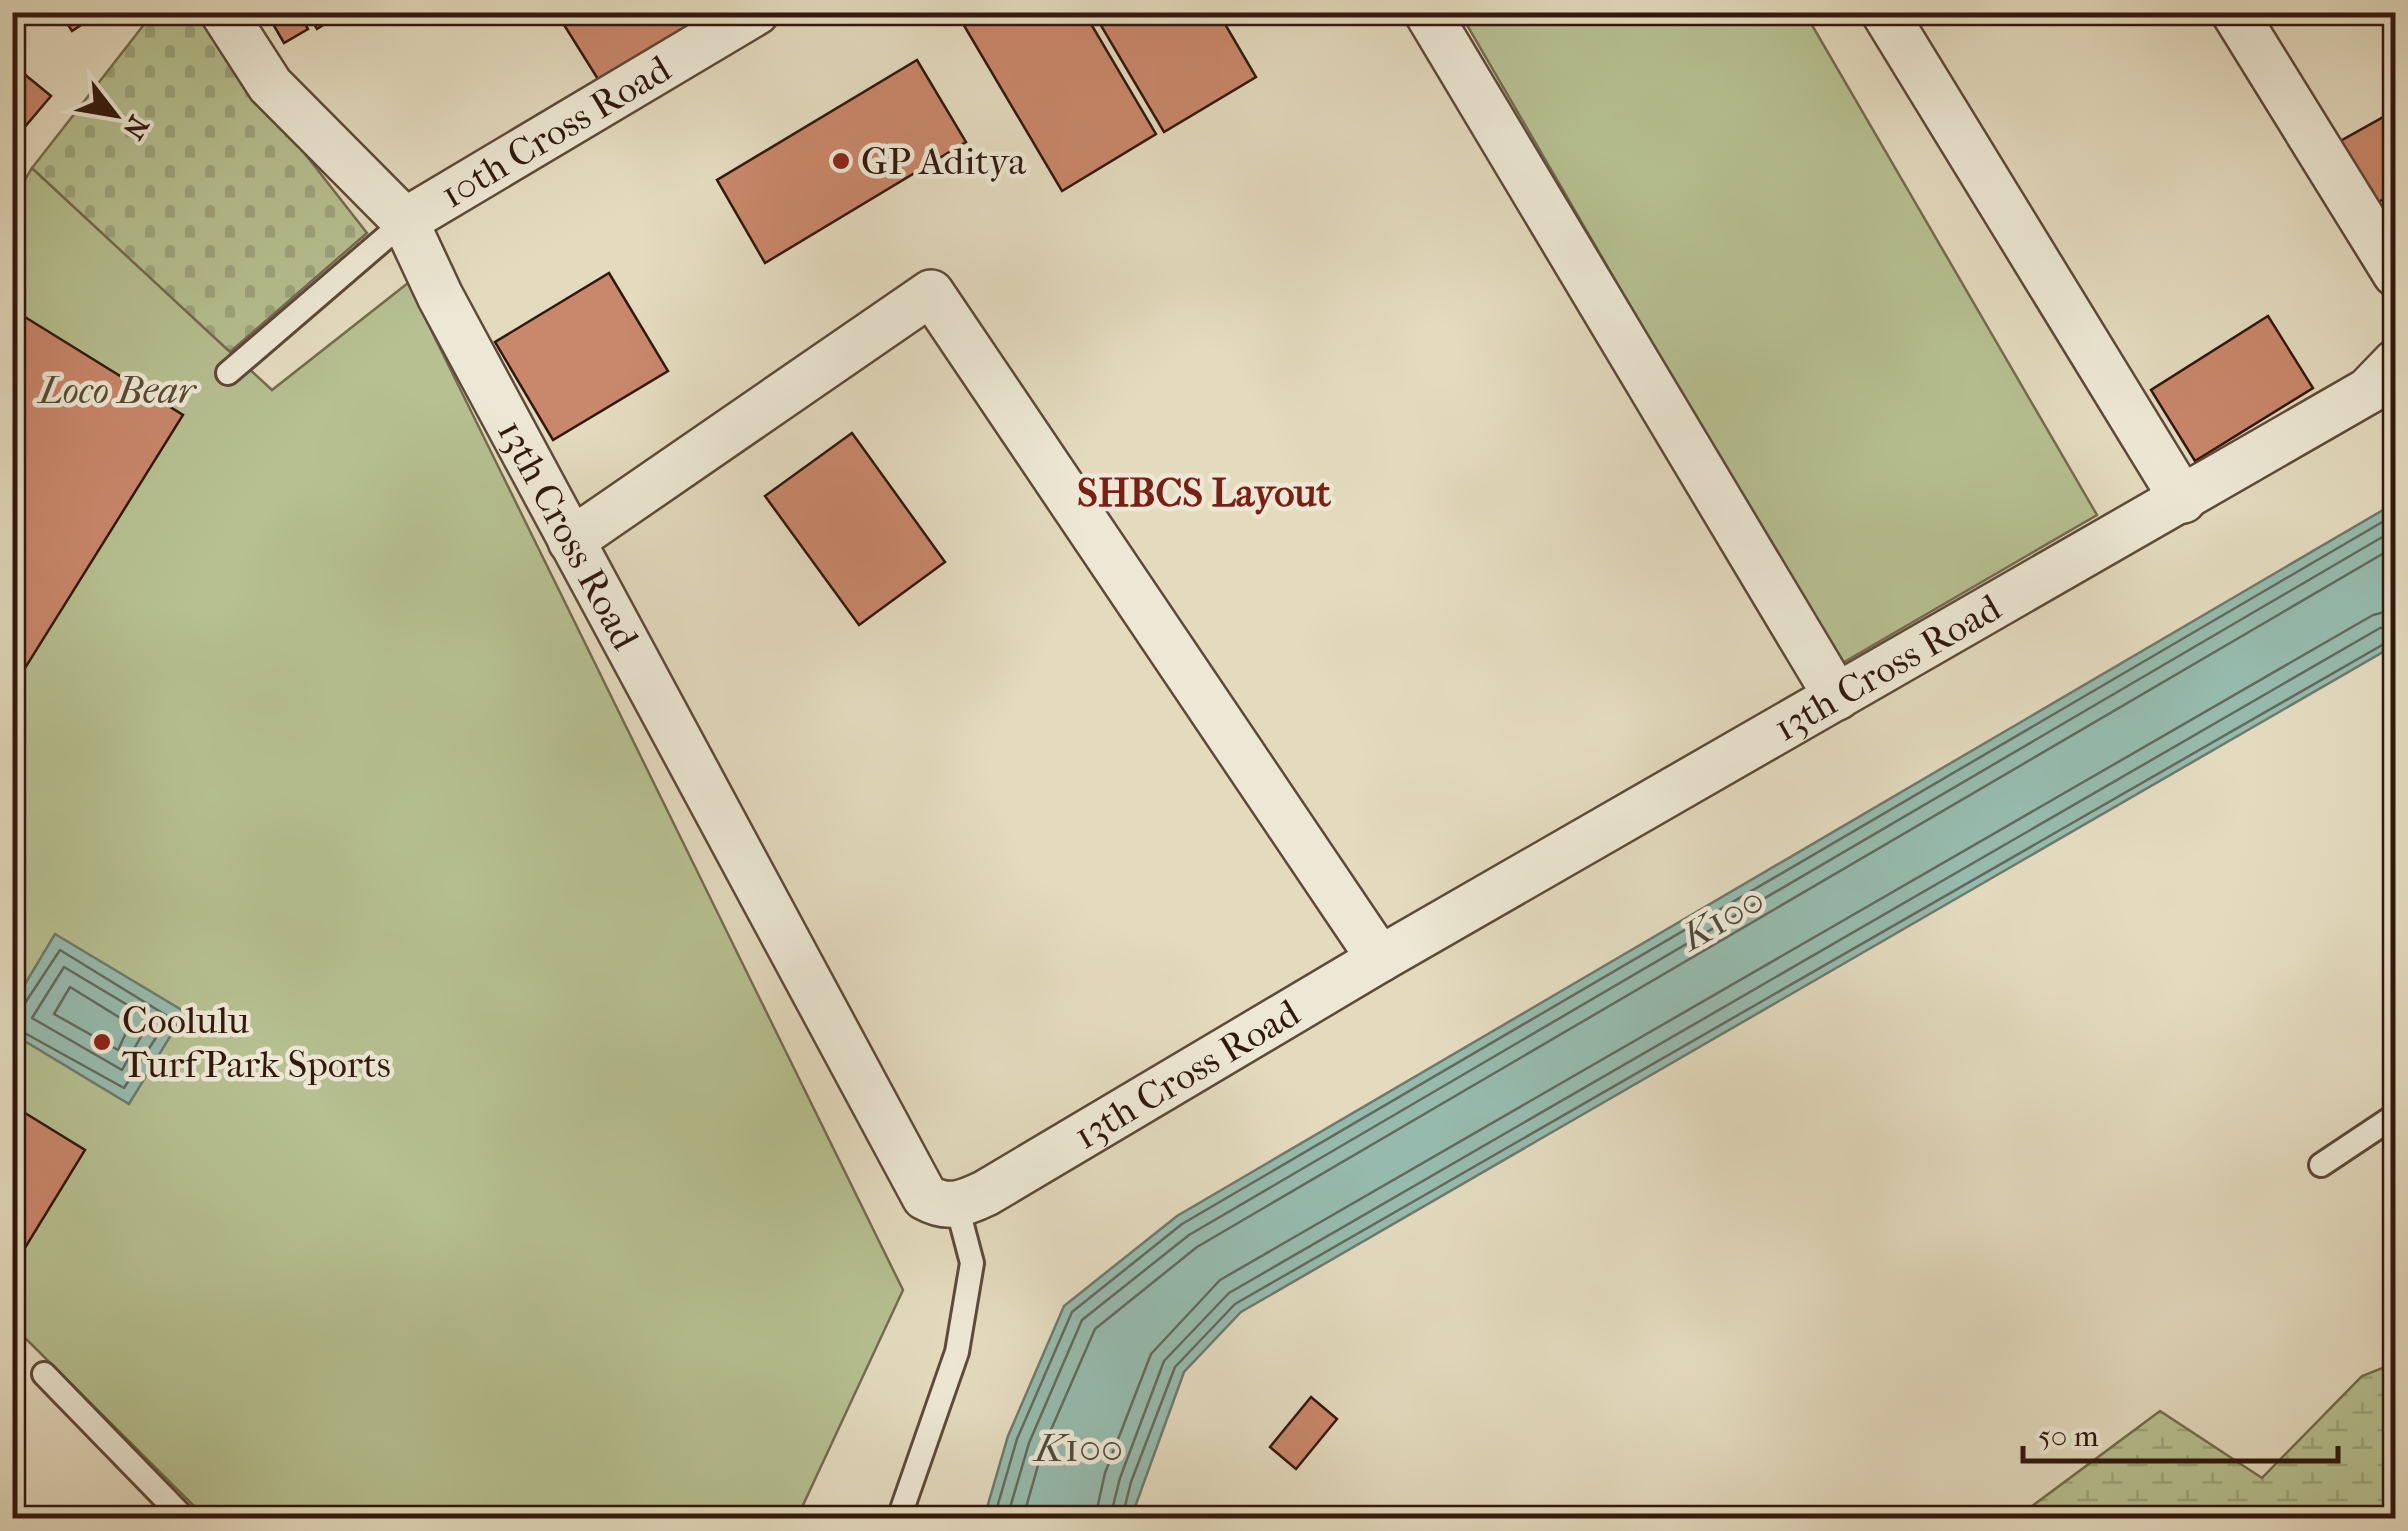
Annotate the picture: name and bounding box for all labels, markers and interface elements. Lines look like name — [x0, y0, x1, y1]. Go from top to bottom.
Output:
street label: 10th Cross Road — [433, 46, 679, 217]
north arrow — [65, 65, 165, 165]
text: N — [116, 110, 156, 146]
place label: GP Aditya — [861, 139, 1027, 184]
marker: GP Aditya — [830, 150, 852, 172]
park label: Loco Bear — [36, 368, 198, 413]
street label: 13th Cross Road — [488, 412, 648, 657]
district label: SHBCS Layout — [1077, 470, 1332, 516]
street label: 13th Cross Road — [1766, 585, 2009, 751]
water label: K100 — [1670, 876, 1772, 961]
street label: 13th Cross Road — [1066, 990, 1308, 1159]
place label: Coolulu TurfPark Sports — [122, 998, 391, 1087]
marker: Coolulu TurfPark Sports — [91, 1031, 113, 1053]
scale bar — [2023, 1401, 2338, 1463]
text: 50 m — [2038, 1419, 2099, 1454]
water label: K100 — [1032, 1425, 1123, 1471]

